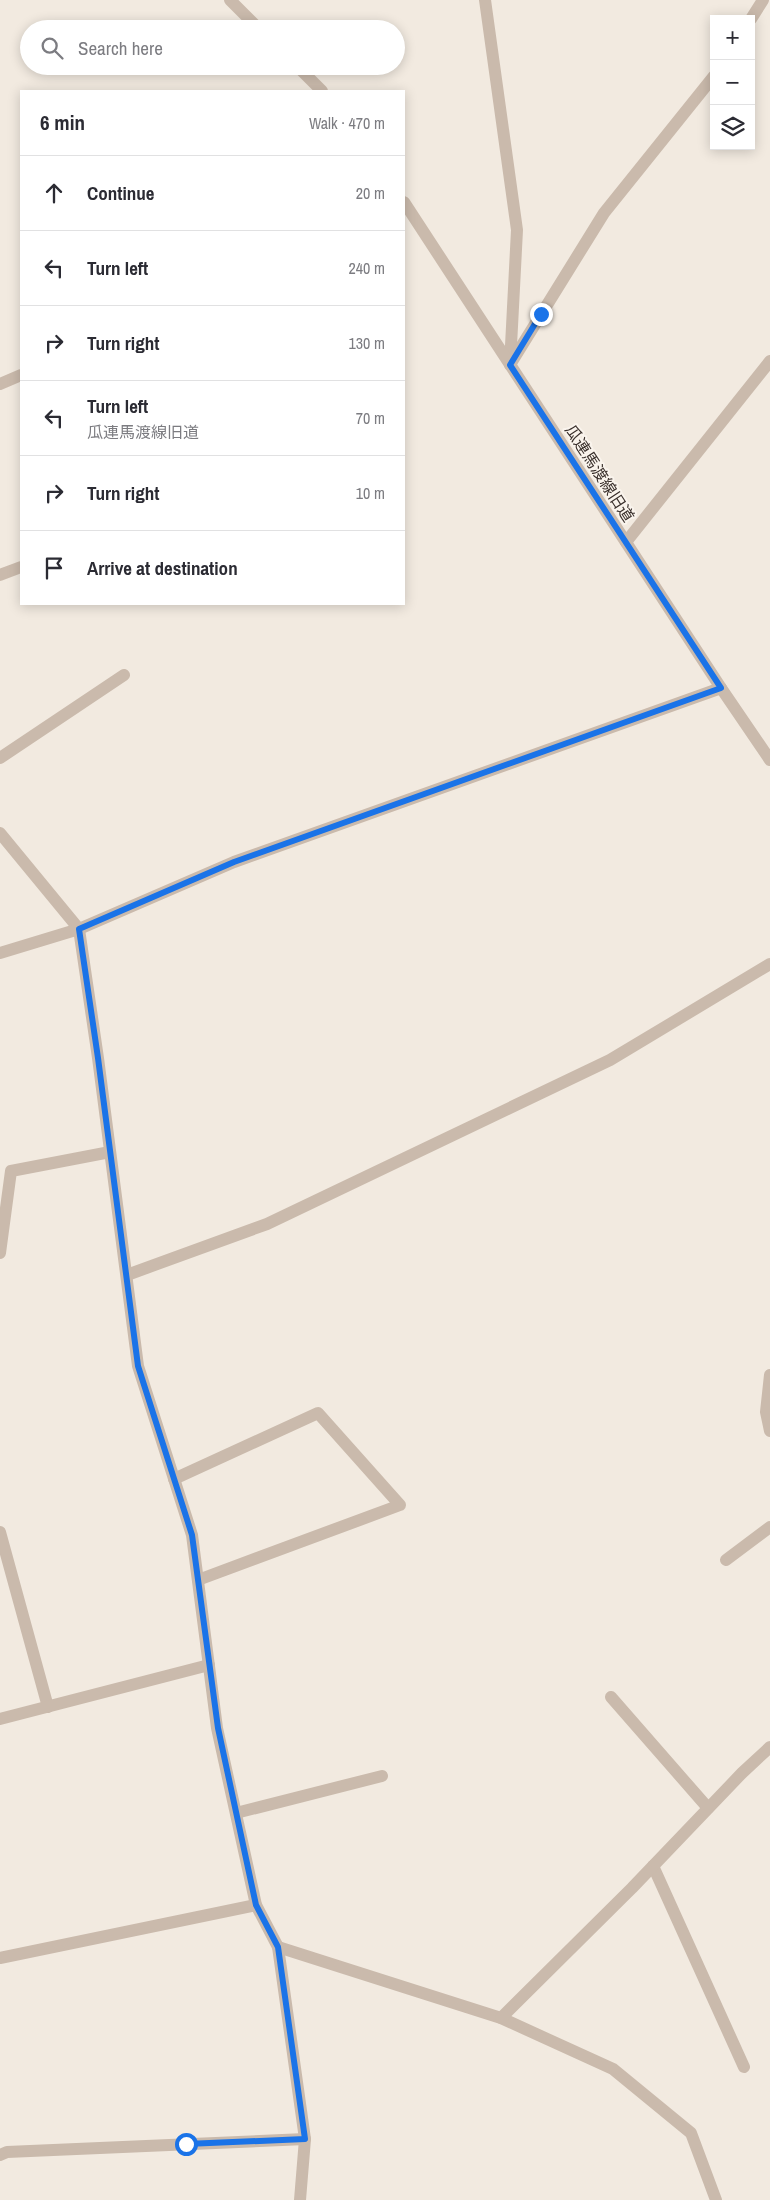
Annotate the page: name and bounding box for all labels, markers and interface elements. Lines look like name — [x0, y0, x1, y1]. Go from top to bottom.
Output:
map controls — [710, 15, 755, 150]
button: + — [710, 15, 755, 60]
search box — [20, 20, 405, 75]
icon: search — [38, 34, 66, 62]
text: Search here — [78, 35, 163, 61]
button: − — [710, 60, 755, 105]
button: layers — [710, 105, 755, 150]
text: 6 min — [40, 108, 85, 137]
text: Walk · 470 m — [309, 112, 385, 134]
icon: ahead — [40, 179, 68, 207]
text: Continue — [87, 180, 155, 206]
text: 20 m — [356, 182, 385, 204]
icon: left — [40, 254, 68, 282]
text: Turn left — [87, 255, 148, 281]
text: 240 m — [349, 257, 385, 279]
route end — [530, 303, 553, 326]
icon: right — [40, 329, 68, 357]
text: Turn right — [87, 330, 159, 356]
text: 130 m — [349, 332, 385, 354]
text: Turn left — [87, 393, 148, 419]
icon: left — [40, 404, 68, 432]
text: 70 m — [356, 407, 385, 429]
street label: 瓜連馬渡線旧道 — [560, 420, 640, 526]
text: 瓜連馬渡線旧道 — [87, 421, 199, 443]
icon: right — [40, 479, 68, 507]
text: Turn right — [87, 480, 159, 506]
text: 10 m — [356, 482, 385, 504]
icon: arrive — [40, 554, 68, 582]
text: Arrive at destination — [87, 555, 238, 581]
route start — [175, 2133, 198, 2156]

